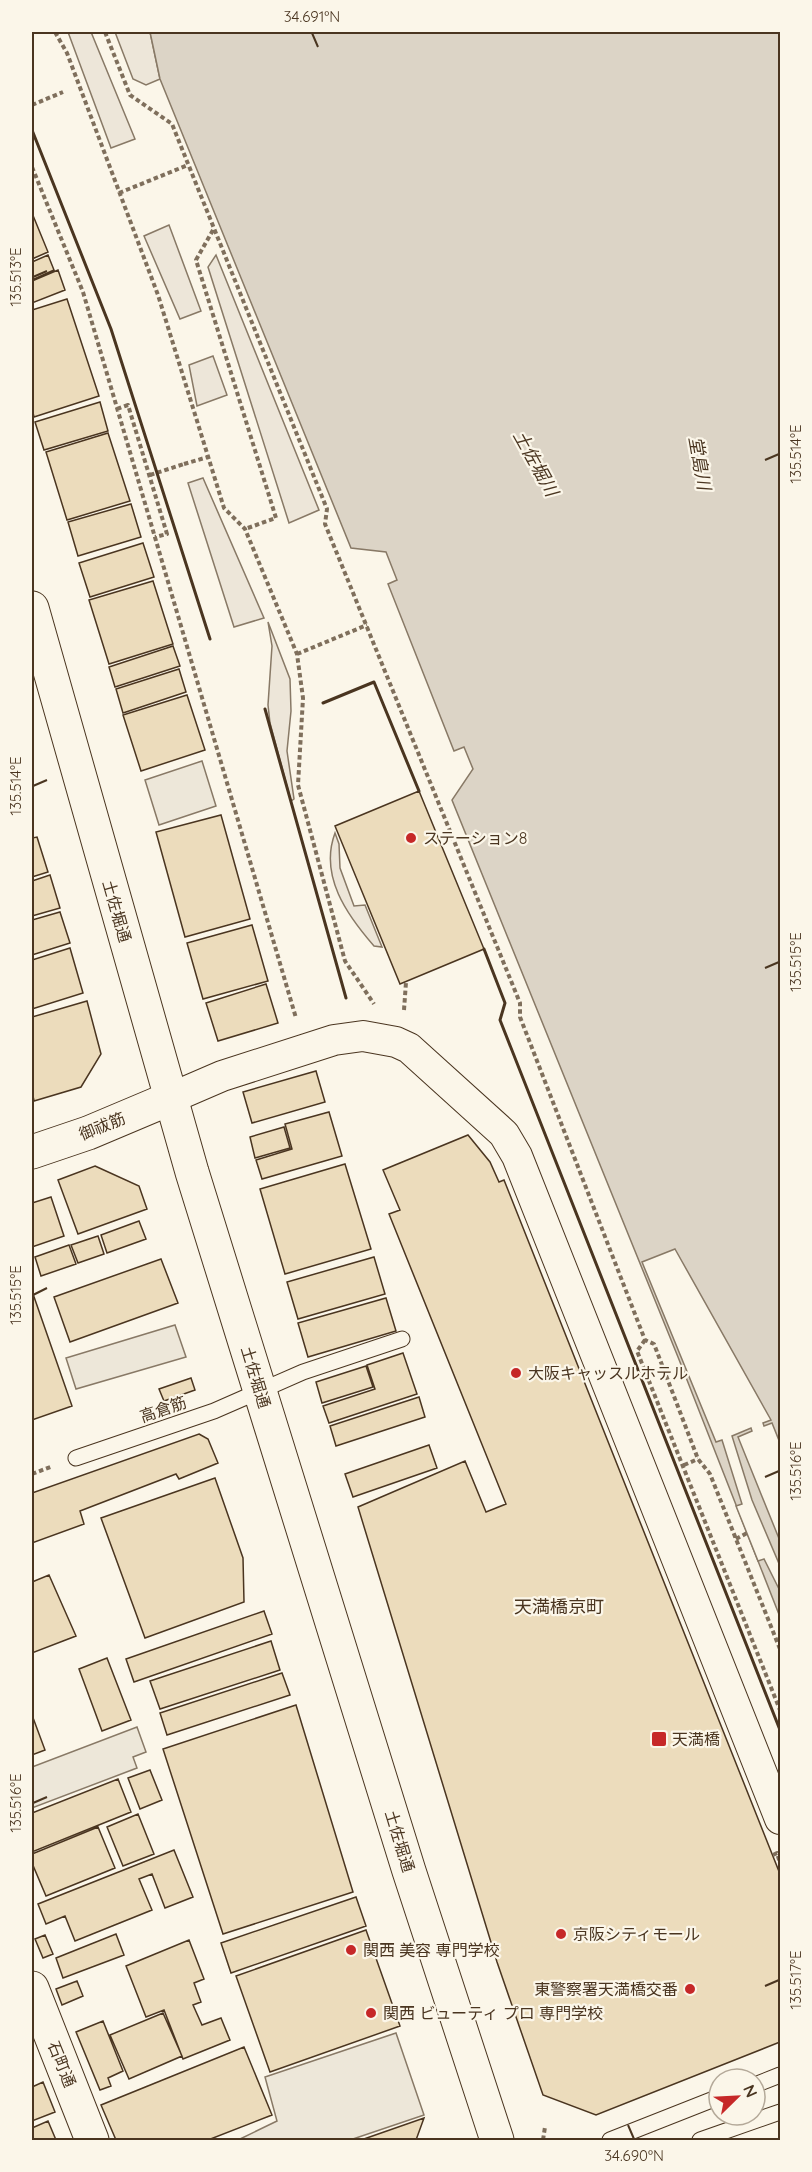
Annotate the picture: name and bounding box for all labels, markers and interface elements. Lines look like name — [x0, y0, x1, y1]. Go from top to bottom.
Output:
text: 34.691°N — [284, 7, 340, 26]
text: 135.513°E — [6, 247, 25, 307]
text: 135.514°E — [786, 425, 805, 483]
water label: 土佐堀川 — [508, 426, 564, 502]
water label: 堂島川 — [684, 434, 716, 494]
text: 135.514°E — [6, 757, 25, 815]
place label: ステーション8 — [423, 828, 527, 848]
marker: ステーション8 — [404, 831, 418, 845]
street label: 土佐堀通 — [99, 877, 135, 945]
text: 135.515°E — [786, 932, 805, 992]
street label: 御祓筋 — [76, 1108, 128, 1144]
text: 135.515°E — [6, 1265, 25, 1325]
street label: 土佐堀通 — [237, 1343, 275, 1411]
place label: 大阪キャッスルホテル — [528, 1363, 688, 1383]
marker: 大阪キャッスルホテル — [509, 1366, 523, 1380]
street label: 高倉筋 — [137, 1392, 189, 1426]
text: 135.516°E — [786, 1441, 805, 1501]
district label: 天満橋京町 — [514, 1595, 604, 1618]
place label: 天満橋 — [672, 1729, 720, 1749]
marker: 天満橋 — [650, 1730, 668, 1748]
text: 135.516°E — [6, 1773, 25, 1833]
street label: 土佐堀通 — [381, 1807, 419, 1875]
place label: 京阪シティモール — [573, 1924, 700, 1944]
marker: 京阪シティモール — [554, 1927, 568, 1941]
place label: 関西 美容 専門学校 — [363, 1940, 500, 1960]
marker: 関西 美容 専門学校 — [344, 1943, 358, 1957]
text: 135.517°E — [786, 1951, 805, 2009]
place label: 東警察署天満橋交番 — [534, 1979, 678, 1999]
marker: 東警察署天満橋交番 — [683, 1982, 697, 1996]
place label: 関西 ビューティ プロ 専門学校 — [383, 2003, 603, 2023]
marker: 関西 ビューティ プロ 専門学校 — [364, 2006, 378, 2020]
street label: 石町通 — [44, 2038, 80, 2090]
north arrow — [707, 2067, 767, 2127]
text: N — [739, 2081, 762, 2100]
text: 34.690°N — [604, 2146, 664, 2165]

